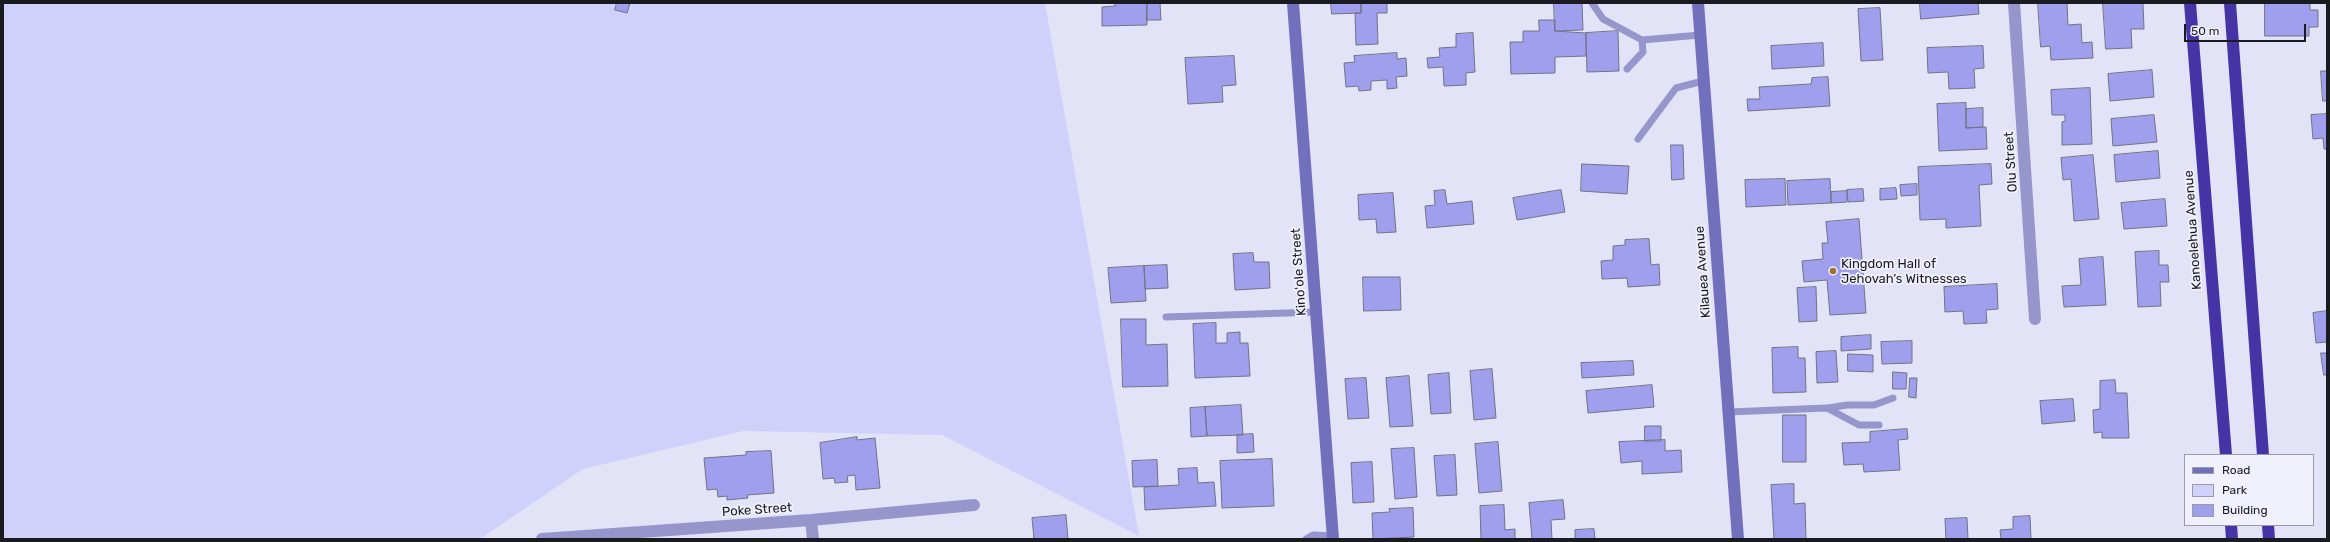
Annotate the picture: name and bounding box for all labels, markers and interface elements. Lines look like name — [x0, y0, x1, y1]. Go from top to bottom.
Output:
scale bar — [2186, 16, 2308, 42]
text: 50 m — [2191, 24, 2219, 38]
street label: Olu Street — [2001, 131, 2021, 193]
street label: Kanoelehua Avenue — [2181, 170, 2205, 290]
street label: Kilauea Avenue — [1692, 225, 1714, 319]
street label: Kinoʻole Street — [1288, 228, 1310, 316]
place label: Kingdom Hall of Jehovah’s Witnesses — [1841, 256, 1967, 287]
marker: Kingdom Hall of Jehovah’s Witnesses — [1828, 266, 1838, 276]
legend — [2184, 454, 2314, 526]
text: Road — [2222, 463, 2250, 477]
text: Park — [2222, 483, 2247, 497]
street label: Poke Street — [721, 500, 793, 520]
text: Building — [2222, 503, 2268, 517]

